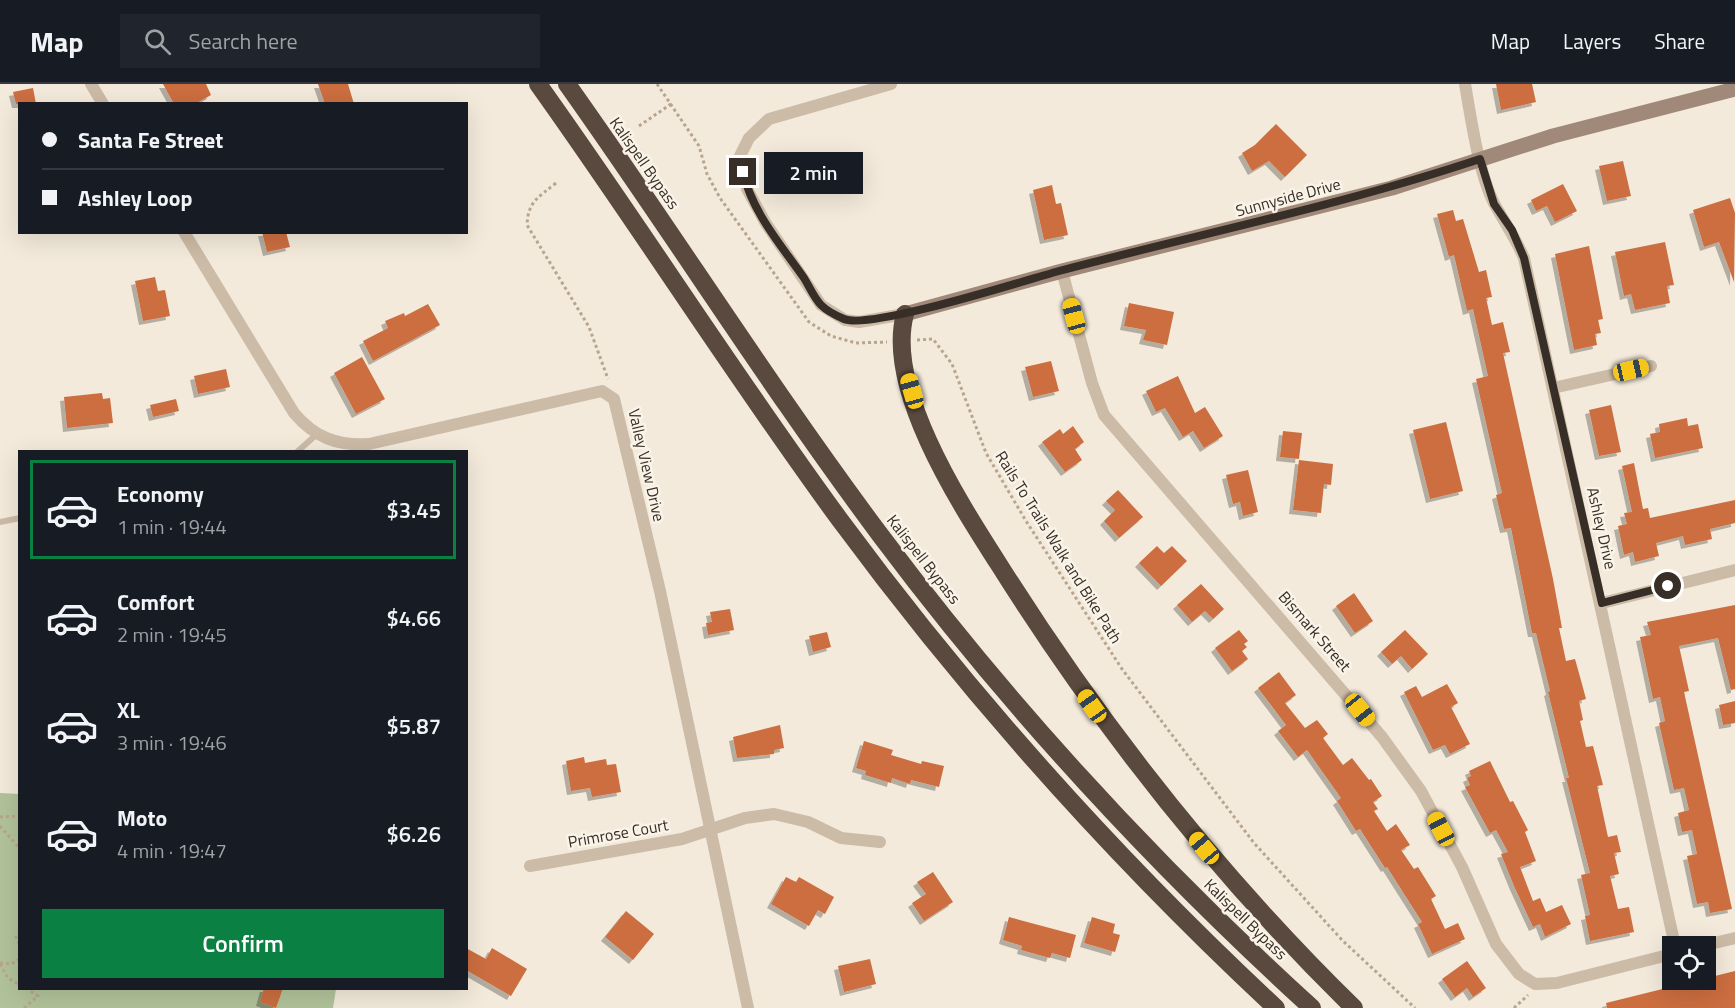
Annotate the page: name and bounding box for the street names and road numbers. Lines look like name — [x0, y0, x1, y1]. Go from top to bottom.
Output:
street label: Kalispell Bypass — [604, 112, 686, 214]
street label: Sunnyside Drive — [1233, 171, 1343, 223]
street label: Valley View Drive — [622, 406, 672, 524]
street label: Rails To Trails Walk and Bike Path — [990, 446, 1128, 648]
street label: Ashley Drive — [1581, 485, 1623, 571]
street label: Kalispell Bypass — [881, 509, 967, 609]
street label: Bismark Street — [1273, 585, 1357, 677]
street label: Primrose Court — [566, 812, 670, 854]
street label: Kalispell Bypass — [1199, 873, 1293, 965]

